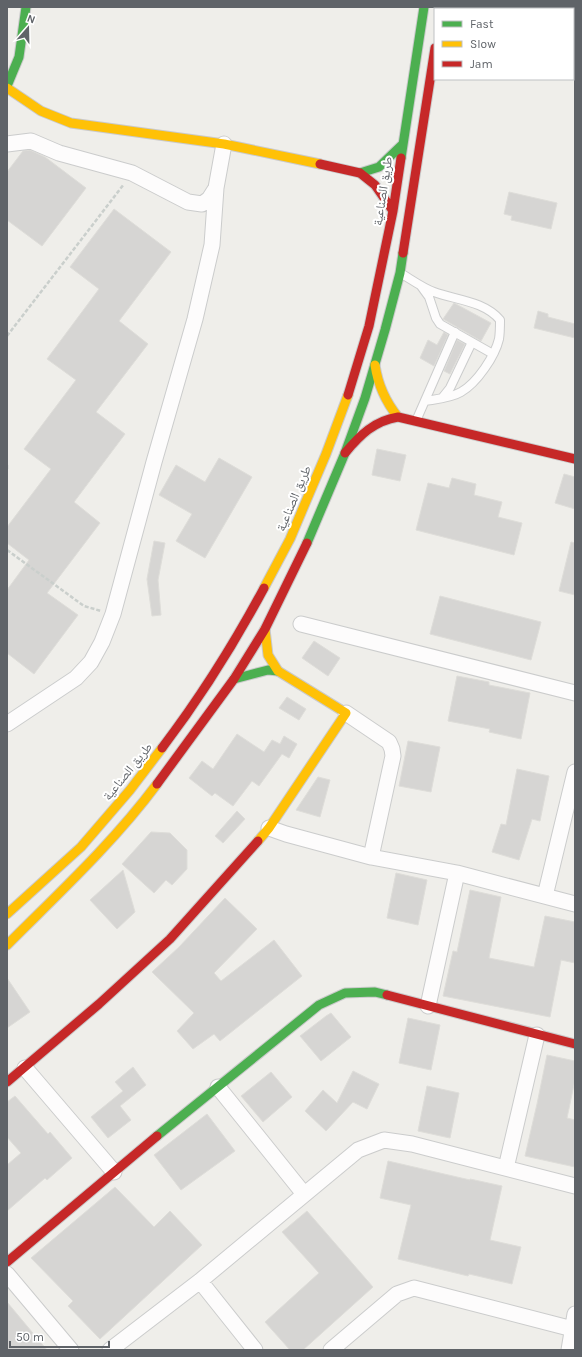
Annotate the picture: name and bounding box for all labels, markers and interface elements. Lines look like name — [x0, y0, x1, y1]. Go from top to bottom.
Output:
north arrow — [8, 8, 48, 48]
legend — [434, 8, 574, 80]
text: N — [25, 12, 37, 27]
text: Fast — [470, 17, 494, 31]
text: Slow — [470, 37, 496, 51]
text: Jam — [470, 57, 493, 71]
street label: طريق الصناعية — [370, 155, 396, 227]
street label: طريق الصناعية — [273, 463, 315, 534]
street label: طريق الصناعية — [100, 739, 156, 804]
scale bar — [10, 1323, 109, 1349]
text: 50 m — [16, 1330, 44, 1344]

